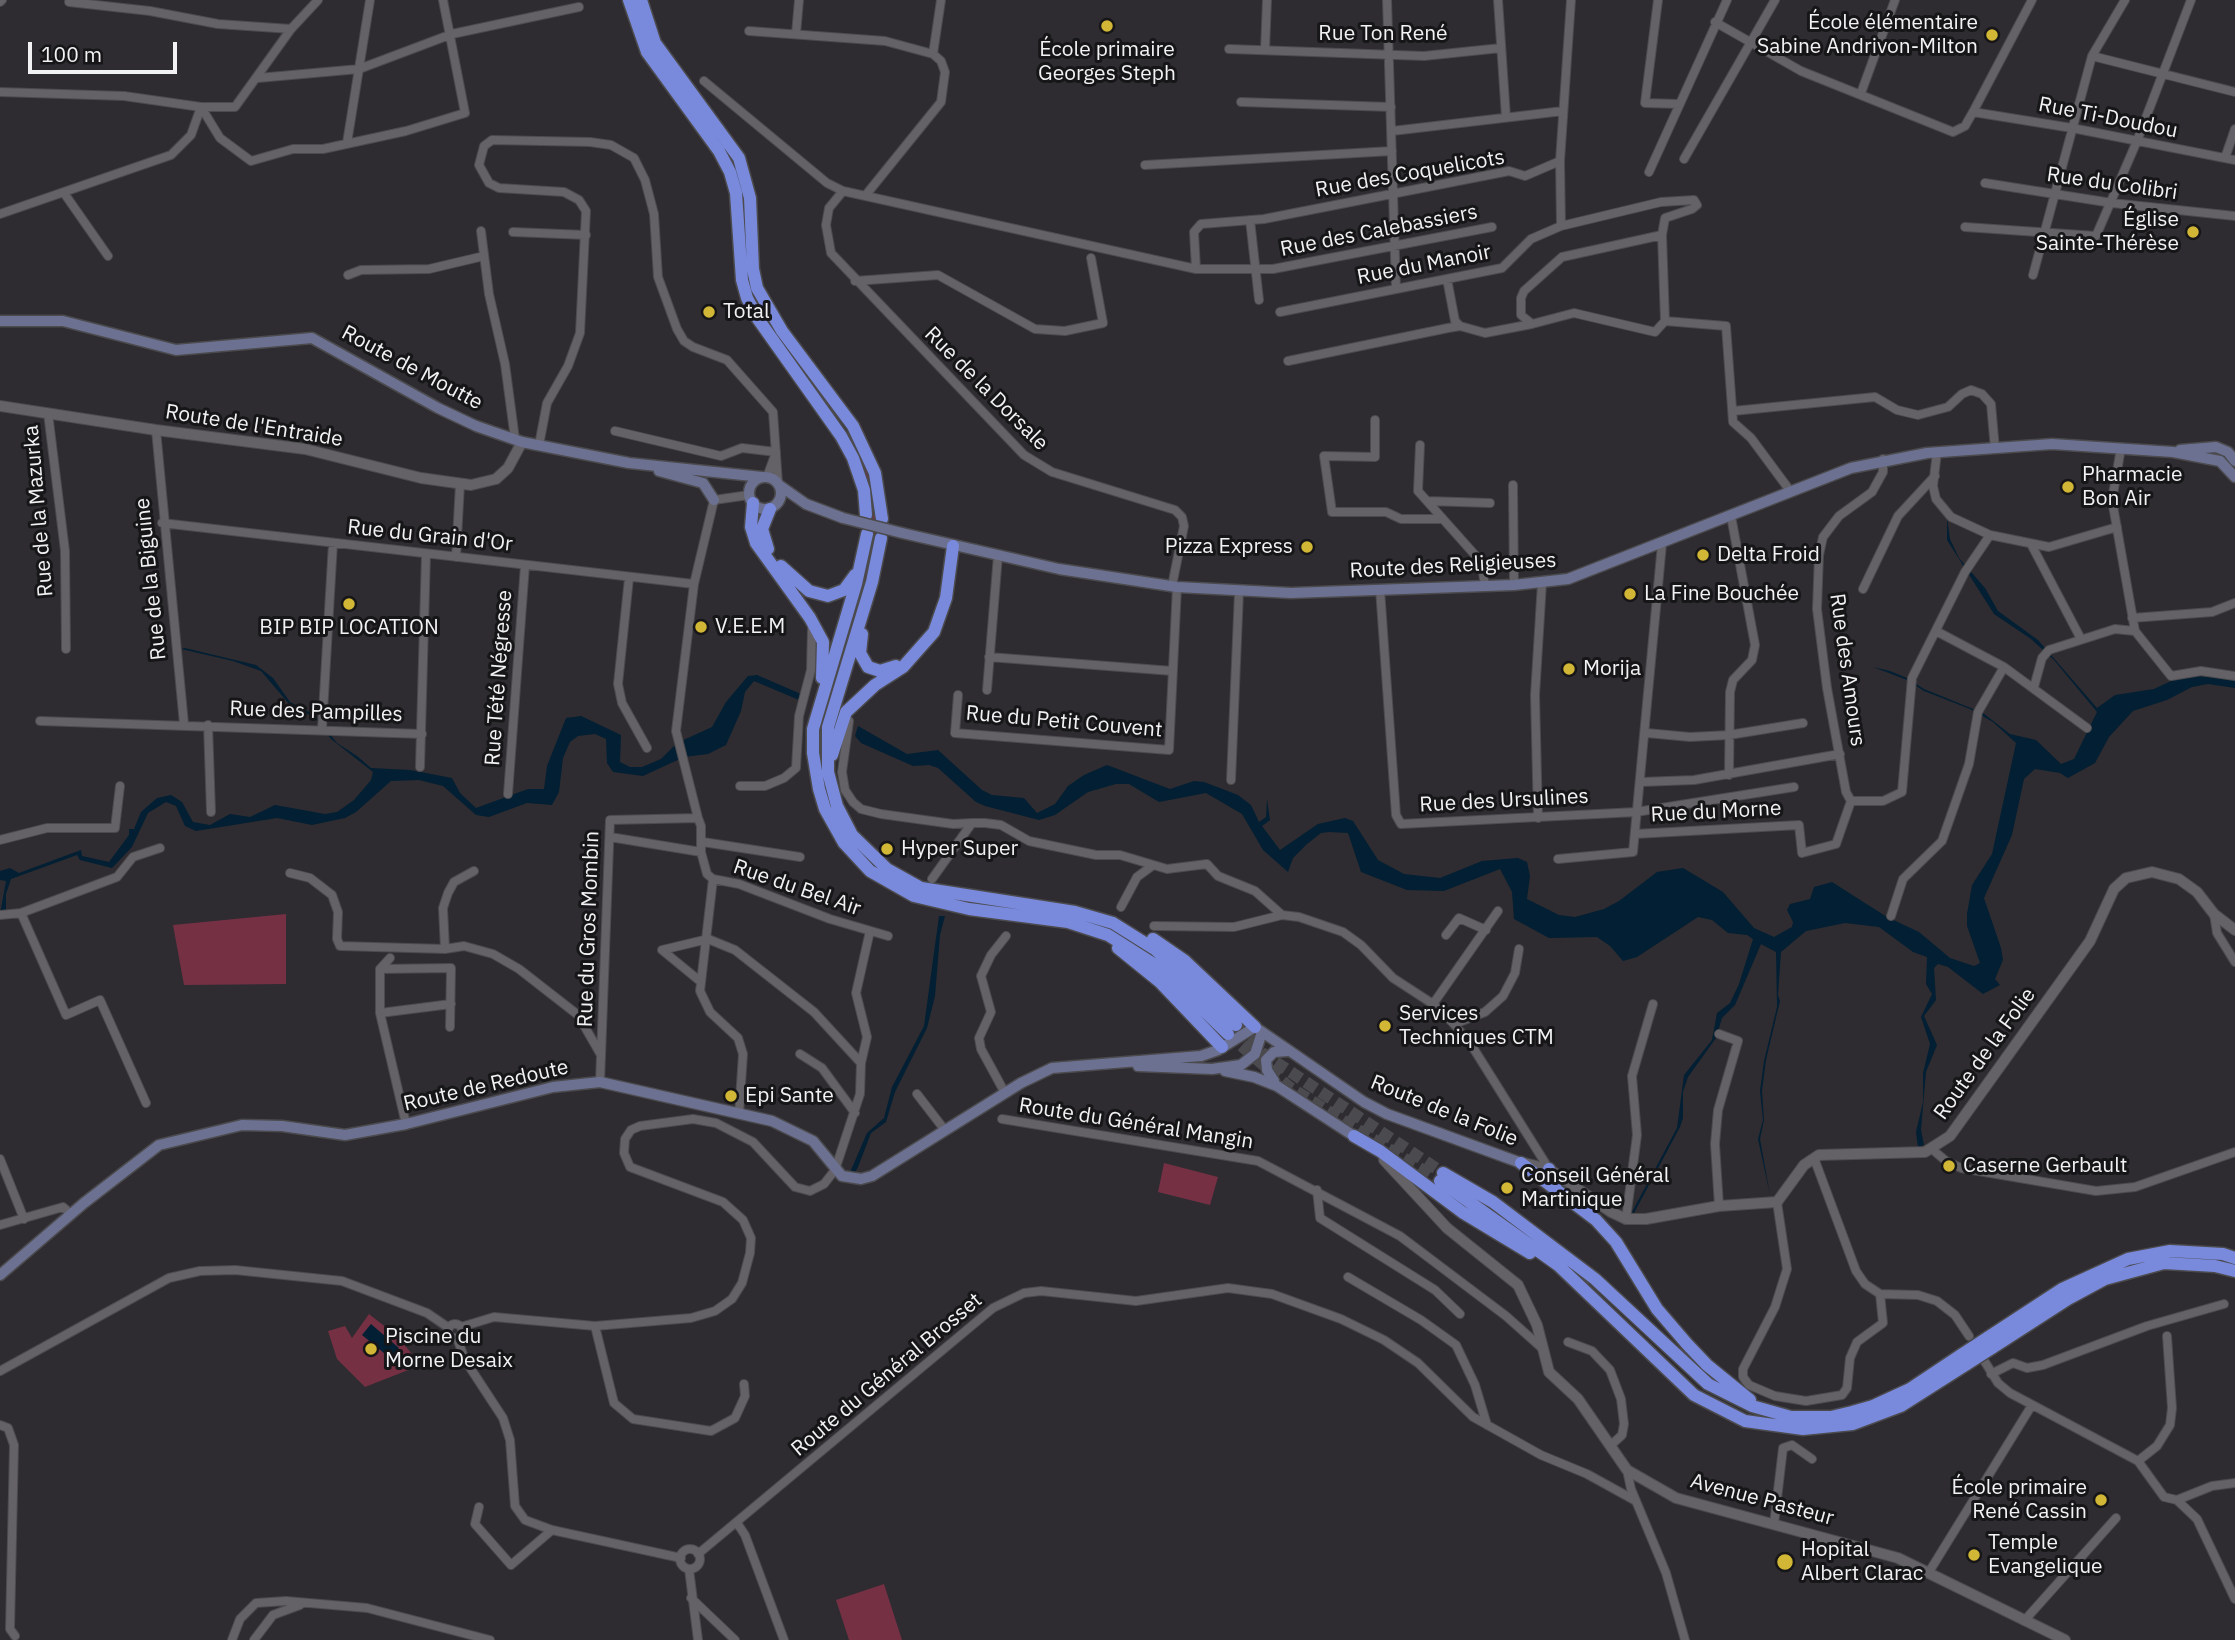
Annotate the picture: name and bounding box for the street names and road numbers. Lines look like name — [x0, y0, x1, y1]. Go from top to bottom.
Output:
street label: Rue Ton René — [1318, 21, 1448, 47]
street label: Rue Ti-Doudou — [2036, 92, 2180, 144]
street label: Rue des Coquelicots — [1313, 145, 1507, 203]
street label: Rue du Colibri — [2045, 162, 2179, 206]
street label: Rue des Calebassiers — [1278, 199, 1480, 263]
street label: Rue du Manoir — [1355, 240, 1493, 290]
street label: Route de Moutte — [337, 320, 487, 416]
street label: Rue de la Dorsale — [919, 322, 1053, 456]
street label: Route de l'Entraide — [163, 400, 345, 452]
street label: Rue de la Mazurka — [19, 424, 59, 598]
street label: Rue de la Biguine — [130, 497, 172, 661]
street label: Rue du Grain d'Or — [346, 515, 514, 557]
street label: Route des Religieuses — [1349, 548, 1557, 584]
street label: Rue Tété Négresse — [480, 589, 518, 767]
street label: Rue des Amours — [1824, 592, 1870, 748]
street label: Rue des Pampilles — [229, 696, 403, 728]
street label: Rue du Petit Couvent — [965, 701, 1163, 743]
street label: Rue des Ursulines — [1419, 784, 1589, 818]
street label: Rue du Morne — [1650, 796, 1782, 828]
street label: Rue du Gros Mombin — [573, 830, 605, 1028]
street label: Rue du Bel Air — [730, 854, 864, 922]
street label: Route de la Folie — [1929, 983, 2041, 1125]
street label: Route de Redoute — [401, 1055, 571, 1117]
street label: Route de la Folie — [1367, 1070, 1521, 1152]
street label: Route du Général Mangin — [1017, 1093, 1255, 1155]
street label: Route du Général Brosset — [787, 1288, 987, 1462]
street label: Avenue Pasteur — [1688, 1469, 1836, 1531]

